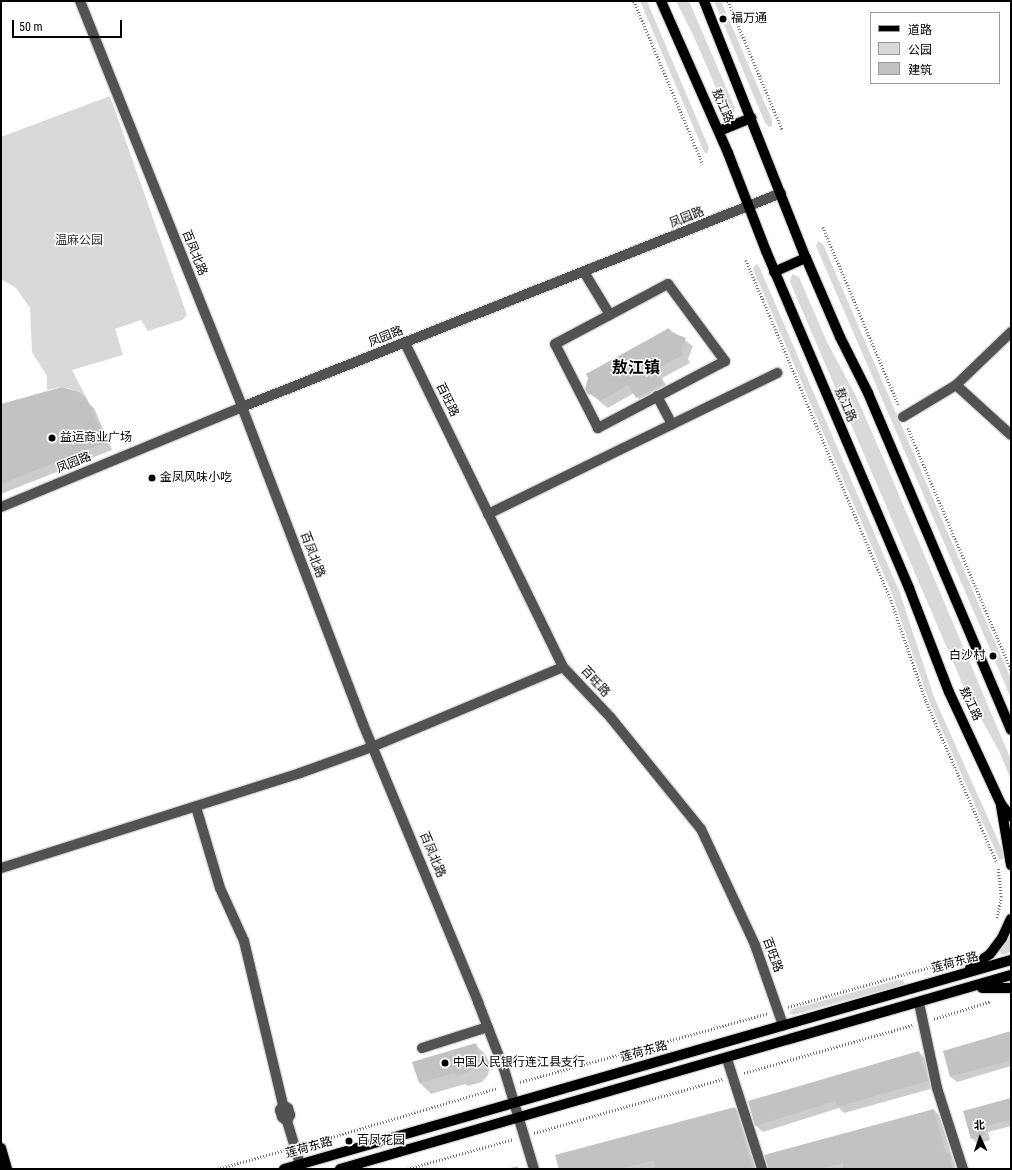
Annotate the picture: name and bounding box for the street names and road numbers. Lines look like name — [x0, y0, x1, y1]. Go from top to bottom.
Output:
street label: 敖江路 — [708, 87, 736, 125]
street label: 凤园路 — [668, 205, 706, 231]
street label: 百凤北路 — [178, 228, 210, 278]
street label: 凤园路 — [367, 324, 405, 350]
street label: 百旺路 — [433, 381, 461, 419]
street label: 敖江路 — [831, 386, 859, 424]
street label: 凤园路 — [55, 450, 93, 476]
street label: 百凤北路 — [297, 530, 327, 580]
street label: 百旺路 — [577, 664, 613, 700]
street label: 敖江路 — [956, 685, 984, 723]
street label: 百凤北路 — [416, 830, 448, 880]
street label: 百旺路 — [759, 936, 785, 974]
street label: 莲荷东路 — [930, 949, 980, 977]
street label: 莲荷东路 — [619, 1038, 669, 1066]
street label: 莲荷东路 — [284, 1134, 334, 1162]

